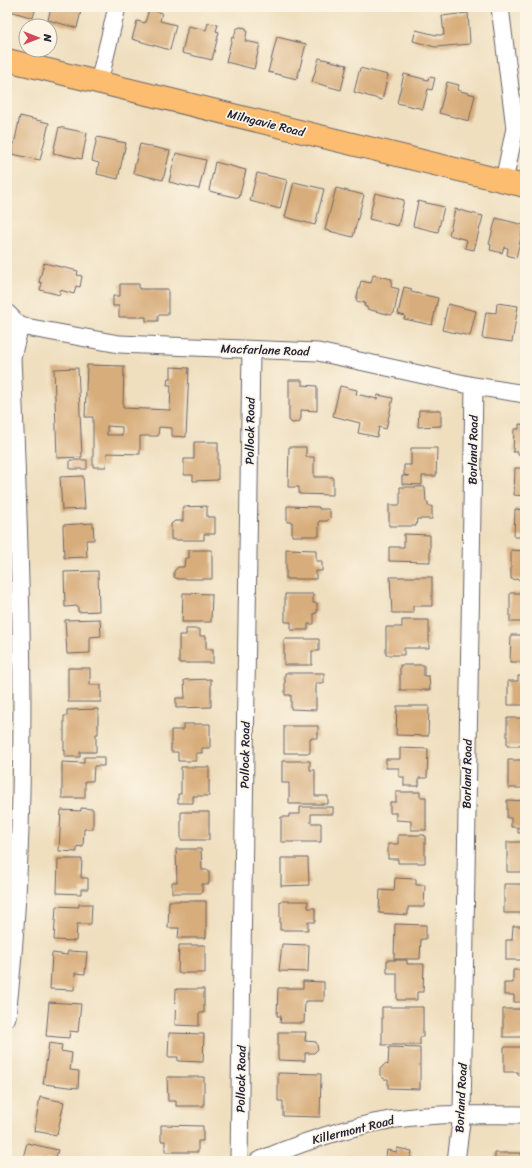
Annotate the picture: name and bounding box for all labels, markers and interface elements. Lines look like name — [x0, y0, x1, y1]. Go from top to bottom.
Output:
north arrow — [18, 18, 58, 58]
text: N — [38, 33, 57, 42]
street label: Milngavie Road — [225, 103, 309, 144]
street label: Macfarlane Road — [220, 337, 310, 363]
street label: Pollock Road — [238, 396, 262, 465]
street label: Borland Road — [461, 414, 485, 485]
street label: Pollock Road — [233, 720, 257, 789]
street label: Borland Road — [455, 738, 479, 809]
street label: Pollock Road — [229, 1044, 253, 1113]
street label: Borland Road — [448, 1062, 474, 1133]
street label: Killermont Road — [310, 1109, 398, 1151]

